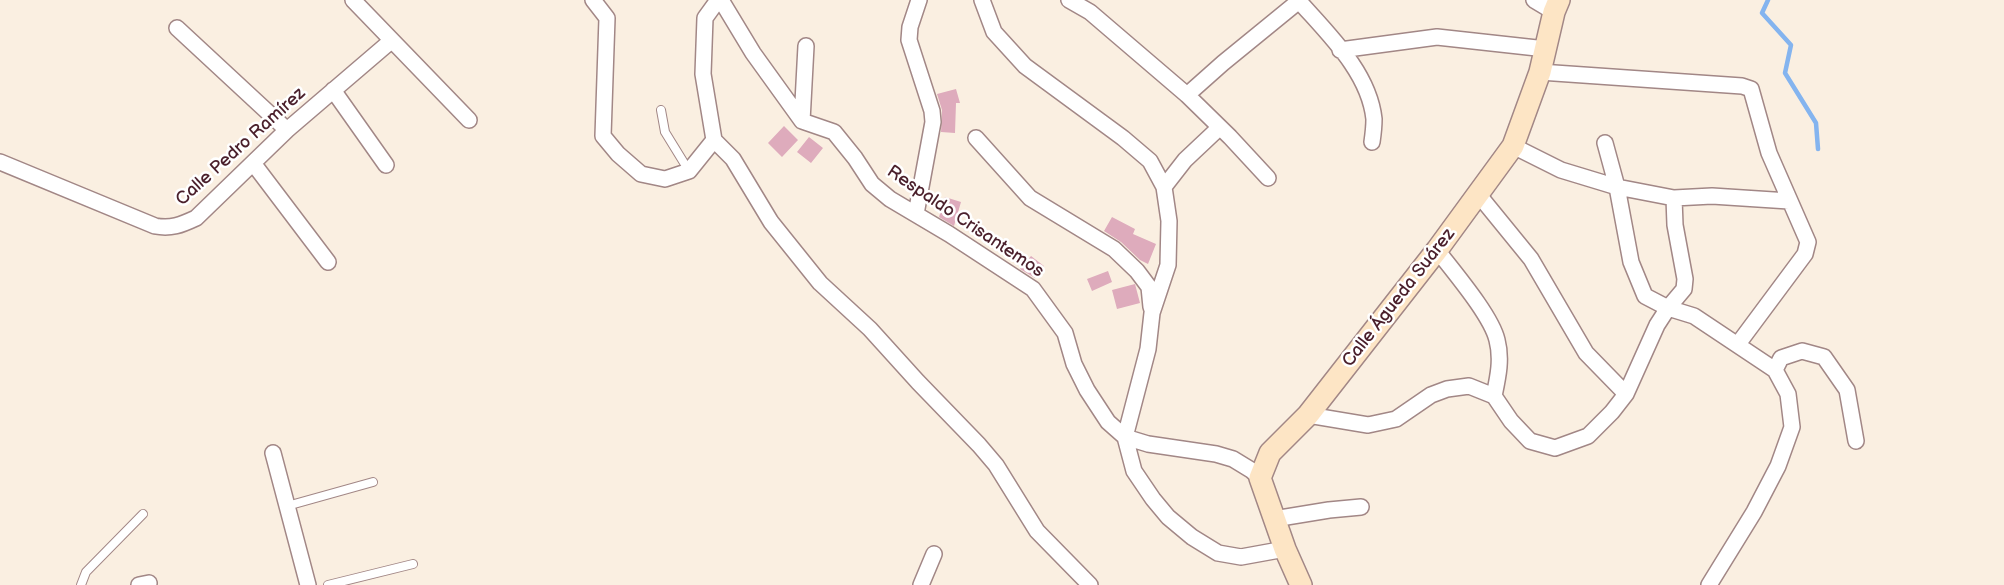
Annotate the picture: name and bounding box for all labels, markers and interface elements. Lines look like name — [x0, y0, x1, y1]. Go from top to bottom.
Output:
street label: Calle Pedro Ramírez — [172, 83, 310, 211]
street label: Respaldo Crisantemos — [882, 161, 1048, 283]
street label: Calle Águeda Suárez — [1338, 224, 1460, 372]

